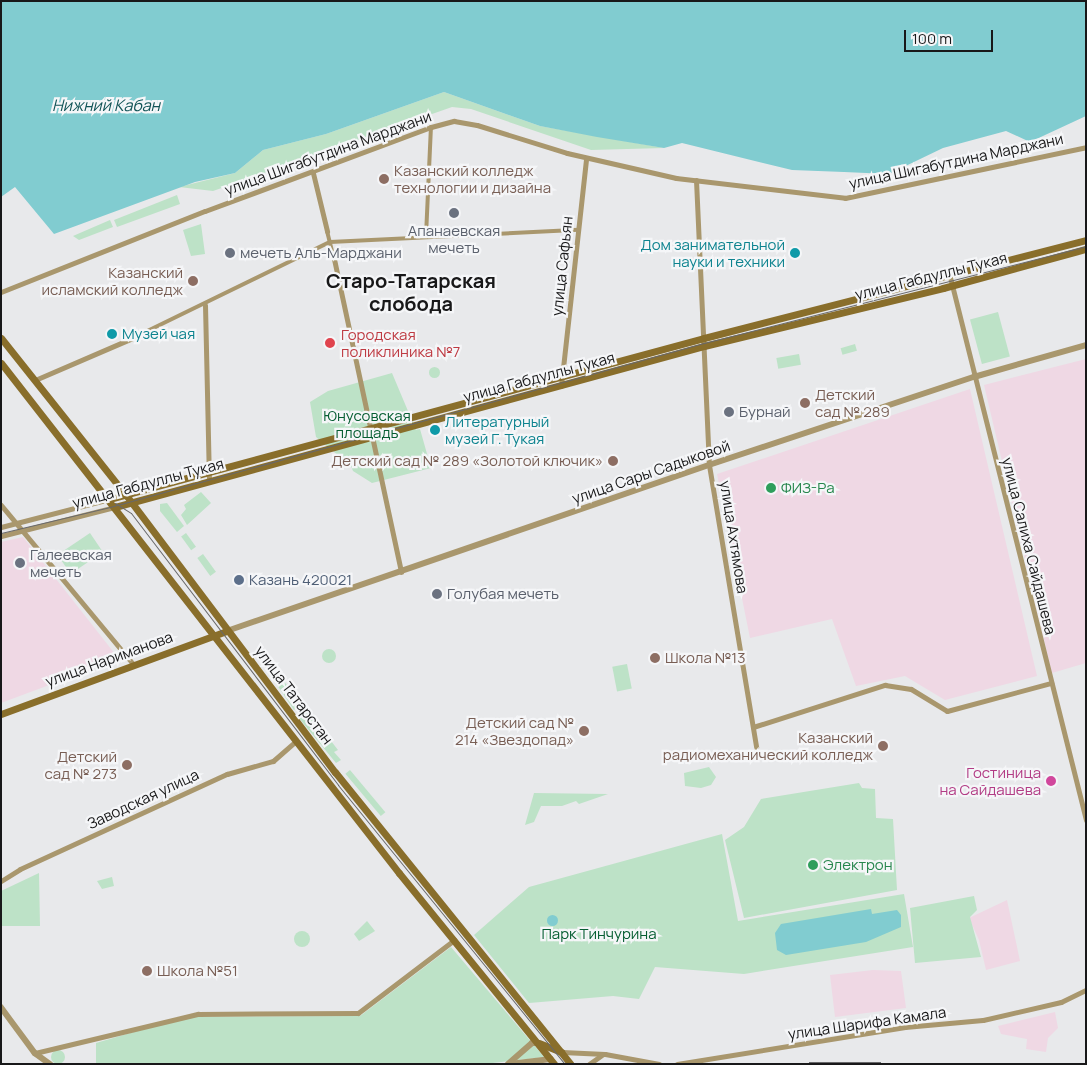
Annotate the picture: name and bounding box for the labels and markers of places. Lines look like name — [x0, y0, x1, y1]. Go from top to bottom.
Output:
place label: Казанский колледж технологии и дизайна — [394, 161, 551, 196]
marker: Казанский колледж технологии и дизайна — [378, 173, 390, 185]
marker: Апанаевская мечеть — [448, 207, 460, 219]
place label: Апанаевская мечеть — [408, 221, 500, 256]
place label: Дом занимательной науки и техники — [641, 235, 785, 270]
place label: мечеть Аль-Марджани — [240, 244, 402, 262]
marker: мечеть Аль-Марджани — [224, 247, 236, 259]
marker: Дом занимательной науки и техники — [789, 247, 801, 259]
place label: Казанский исламский колледж — [42, 263, 183, 298]
marker: Казанский исламский колледж — [187, 275, 199, 287]
place label: Музей чая — [122, 325, 195, 343]
place label: Городская поликлиника №7 — [341, 325, 460, 360]
marker: Музей чая — [106, 328, 118, 340]
marker: Городская поликлиника №7 — [323, 336, 337, 350]
place label: Детский сад № 289 — [815, 385, 890, 420]
marker: Детский сад № 289 — [799, 397, 811, 409]
place label: Бурнай — [739, 403, 791, 421]
marker: Бурнай — [723, 406, 735, 418]
place label: Литературный музей Г. Тукая — [445, 412, 549, 447]
marker: Литературный музей Г. Тукая — [429, 424, 441, 436]
place label: Детский сад № 289 «Золотой ключик» — [331, 452, 603, 470]
marker: Детский сад № 289 «Золотой ключик» — [607, 455, 619, 467]
place label: ФИЗ-Ра — [781, 479, 835, 497]
marker: ФИЗ-Ра — [765, 482, 777, 494]
place label: Галеевская мечеть — [30, 545, 112, 580]
marker: Галеевская мечеть — [14, 557, 26, 569]
place label: Казань 420021 — [249, 571, 352, 589]
marker: Казань 420021 — [233, 574, 245, 586]
place label: Голубая мечеть — [447, 585, 559, 603]
marker: Голубая мечеть — [431, 588, 443, 600]
place label: Школа №13 — [665, 649, 745, 667]
marker: Школа №13 — [649, 652, 661, 664]
place label: Детский сад № 214 «Звездопад» — [455, 713, 574, 748]
marker: Детский сад № 214 «Звездопад» — [578, 725, 590, 737]
place label: Казанский радиомеханический колледж — [663, 728, 873, 763]
marker: Казанский радиомеханический колледж — [877, 740, 889, 752]
place label: Детский сад № 273 — [44, 747, 117, 782]
marker: Детский сад № 273 — [121, 759, 133, 771]
place label: Гостиница на Сайдашева — [939, 763, 1041, 798]
marker: Гостиница на Сайдашева — [1045, 775, 1057, 787]
place label: Электрон — [823, 856, 893, 874]
marker: Электрон — [807, 859, 819, 871]
place label: Школа №51 — [157, 962, 238, 980]
marker: Школа №51 — [141, 965, 153, 977]

